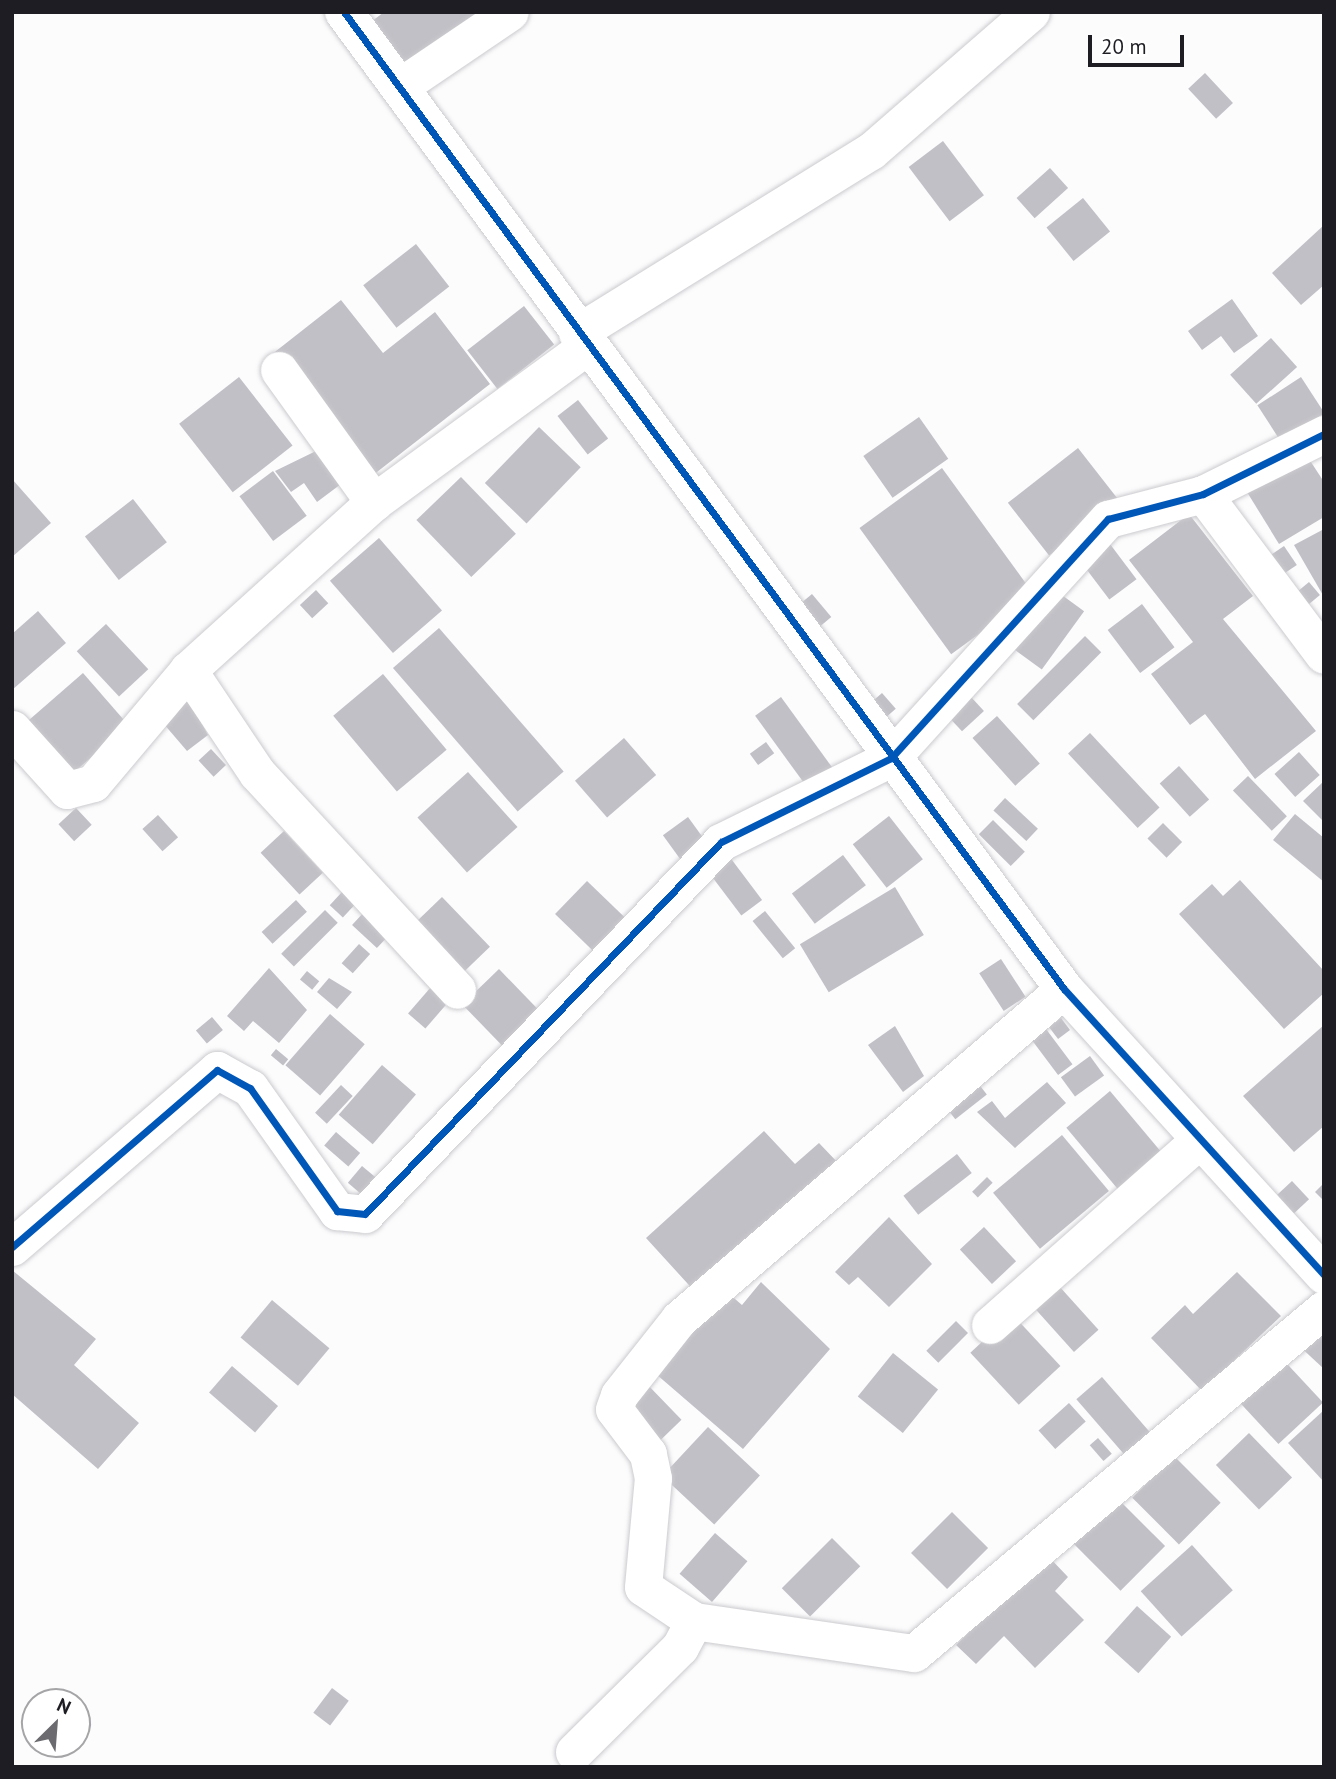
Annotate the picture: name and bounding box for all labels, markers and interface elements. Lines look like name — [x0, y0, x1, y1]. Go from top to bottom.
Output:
scale bar — [1091, 21, 1187, 65]
text: 20 m — [1101, 33, 1147, 60]
north arrow — [21, 1688, 91, 1758]
text: N — [53, 1692, 75, 1719]

